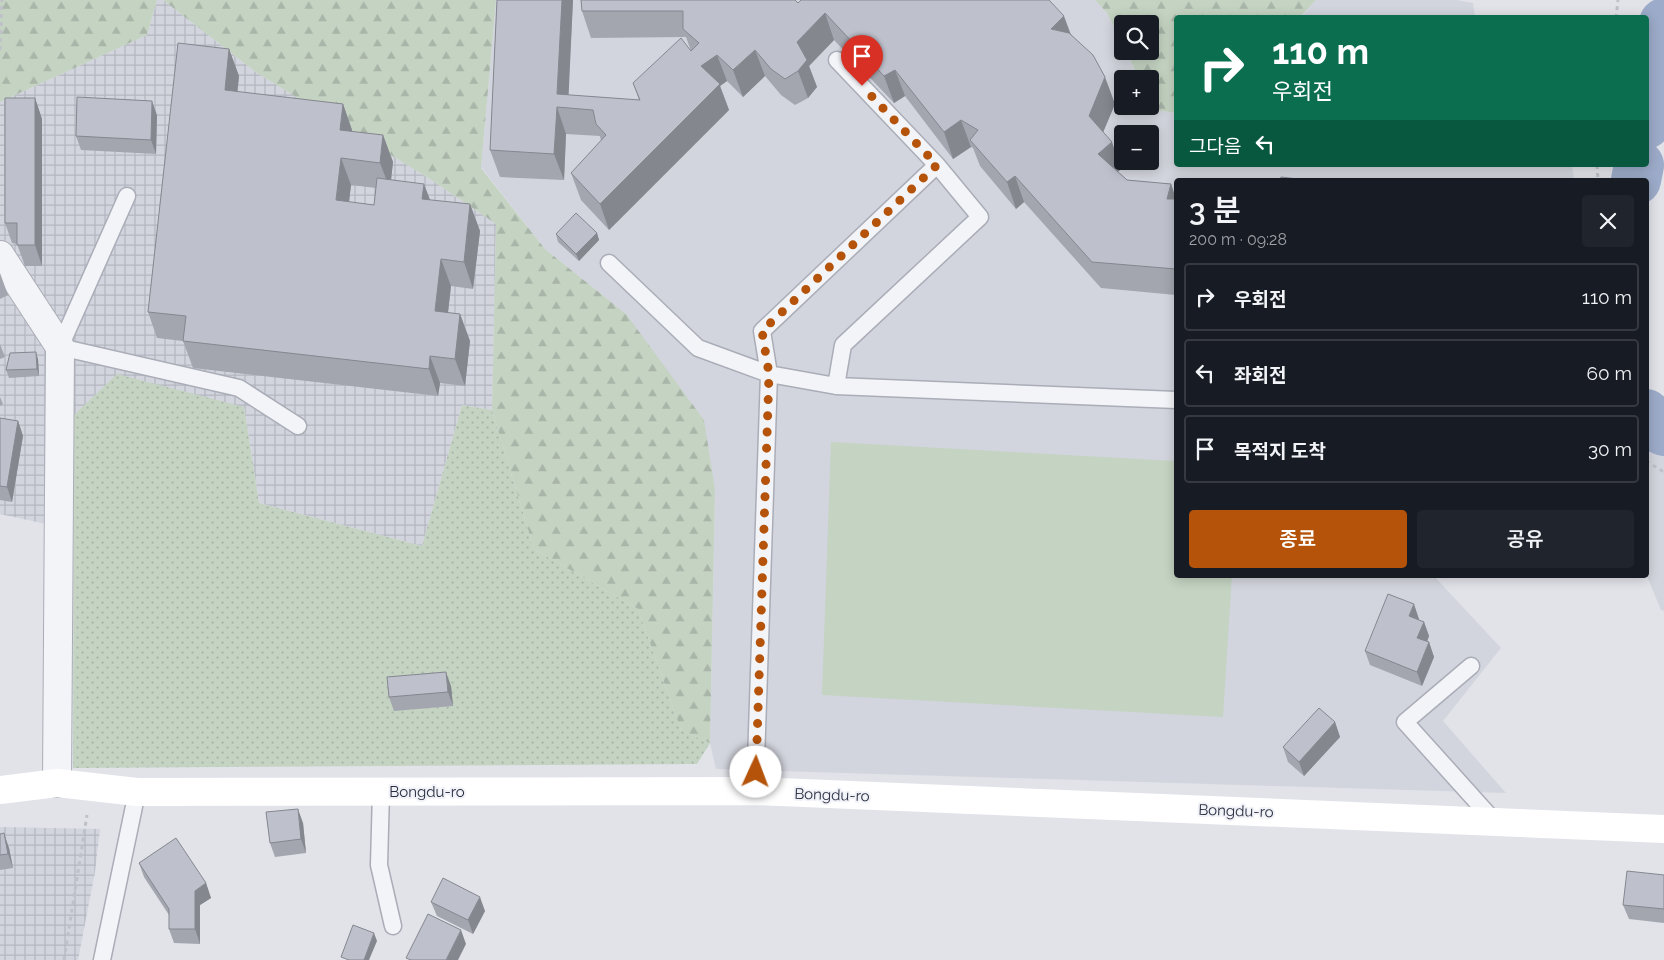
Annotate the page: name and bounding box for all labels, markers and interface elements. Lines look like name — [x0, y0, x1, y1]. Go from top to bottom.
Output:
map controls — [1114, 15, 1159, 170]
button: search — [1114, 15, 1159, 60]
text: 110 m — [1272, 31, 1369, 72]
pin — [841, 35, 883, 86]
icon: right — [1189, 35, 1254, 100]
icon: arrive — [848, 42, 876, 70]
button: + — [1114, 70, 1159, 115]
text: 우회전 — [1272, 78, 1333, 104]
button: − — [1114, 125, 1159, 170]
icon: left — [1251, 130, 1279, 158]
text: 그다음 — [1189, 135, 1241, 157]
text: 3 분 — [1189, 193, 1240, 228]
button: close — [1582, 195, 1634, 247]
text: 200 m · 09:28 — [1189, 230, 1287, 249]
icon: right — [1191, 283, 1219, 311]
text: 110 m — [1582, 286, 1632, 308]
text: 우회전 — [1234, 288, 1286, 310]
icon: left — [1191, 359, 1219, 387]
text: 60 m — [1587, 362, 1632, 384]
text: 좌회전 — [1234, 364, 1286, 386]
icon: arrive — [1191, 435, 1219, 463]
text: 30 m — [1588, 438, 1632, 460]
text: 목적지 도착 — [1234, 440, 1326, 462]
button: 종료 — [1189, 510, 1407, 568]
button: 공유 — [1417, 510, 1634, 568]
position arrow — [729, 745, 781, 797]
street label: Bongdu-ro — [389, 783, 465, 801]
street label: Bongdu-ro — [794, 785, 870, 805]
street label: Bongdu-ro — [1198, 801, 1274, 821]

